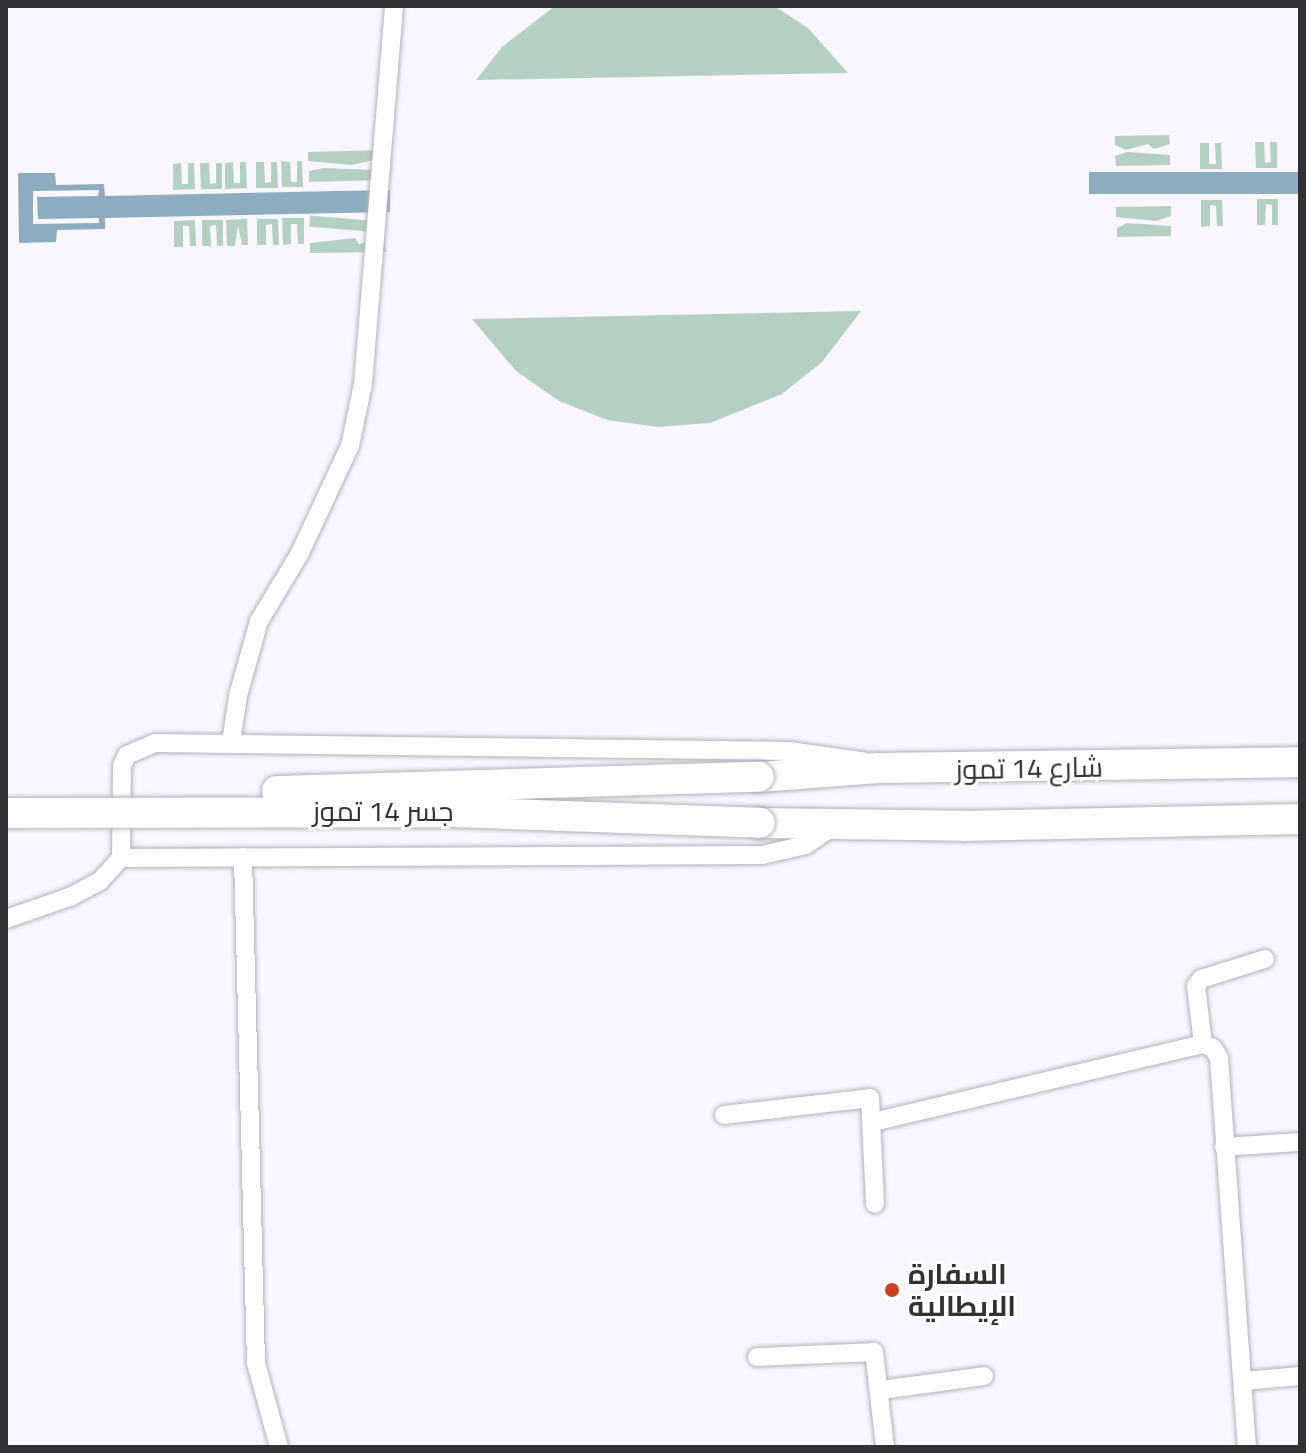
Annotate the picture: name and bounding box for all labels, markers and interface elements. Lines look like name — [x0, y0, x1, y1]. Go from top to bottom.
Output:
street label: شارع 14 تموز — [955, 750, 1103, 786]
street label: جسر 14 تموز — [312, 794, 454, 828]
place label: السفارة الإيطالية — [908, 1257, 1016, 1323]
marker: السفارة الإيطالية — [883, 1281, 901, 1299]

